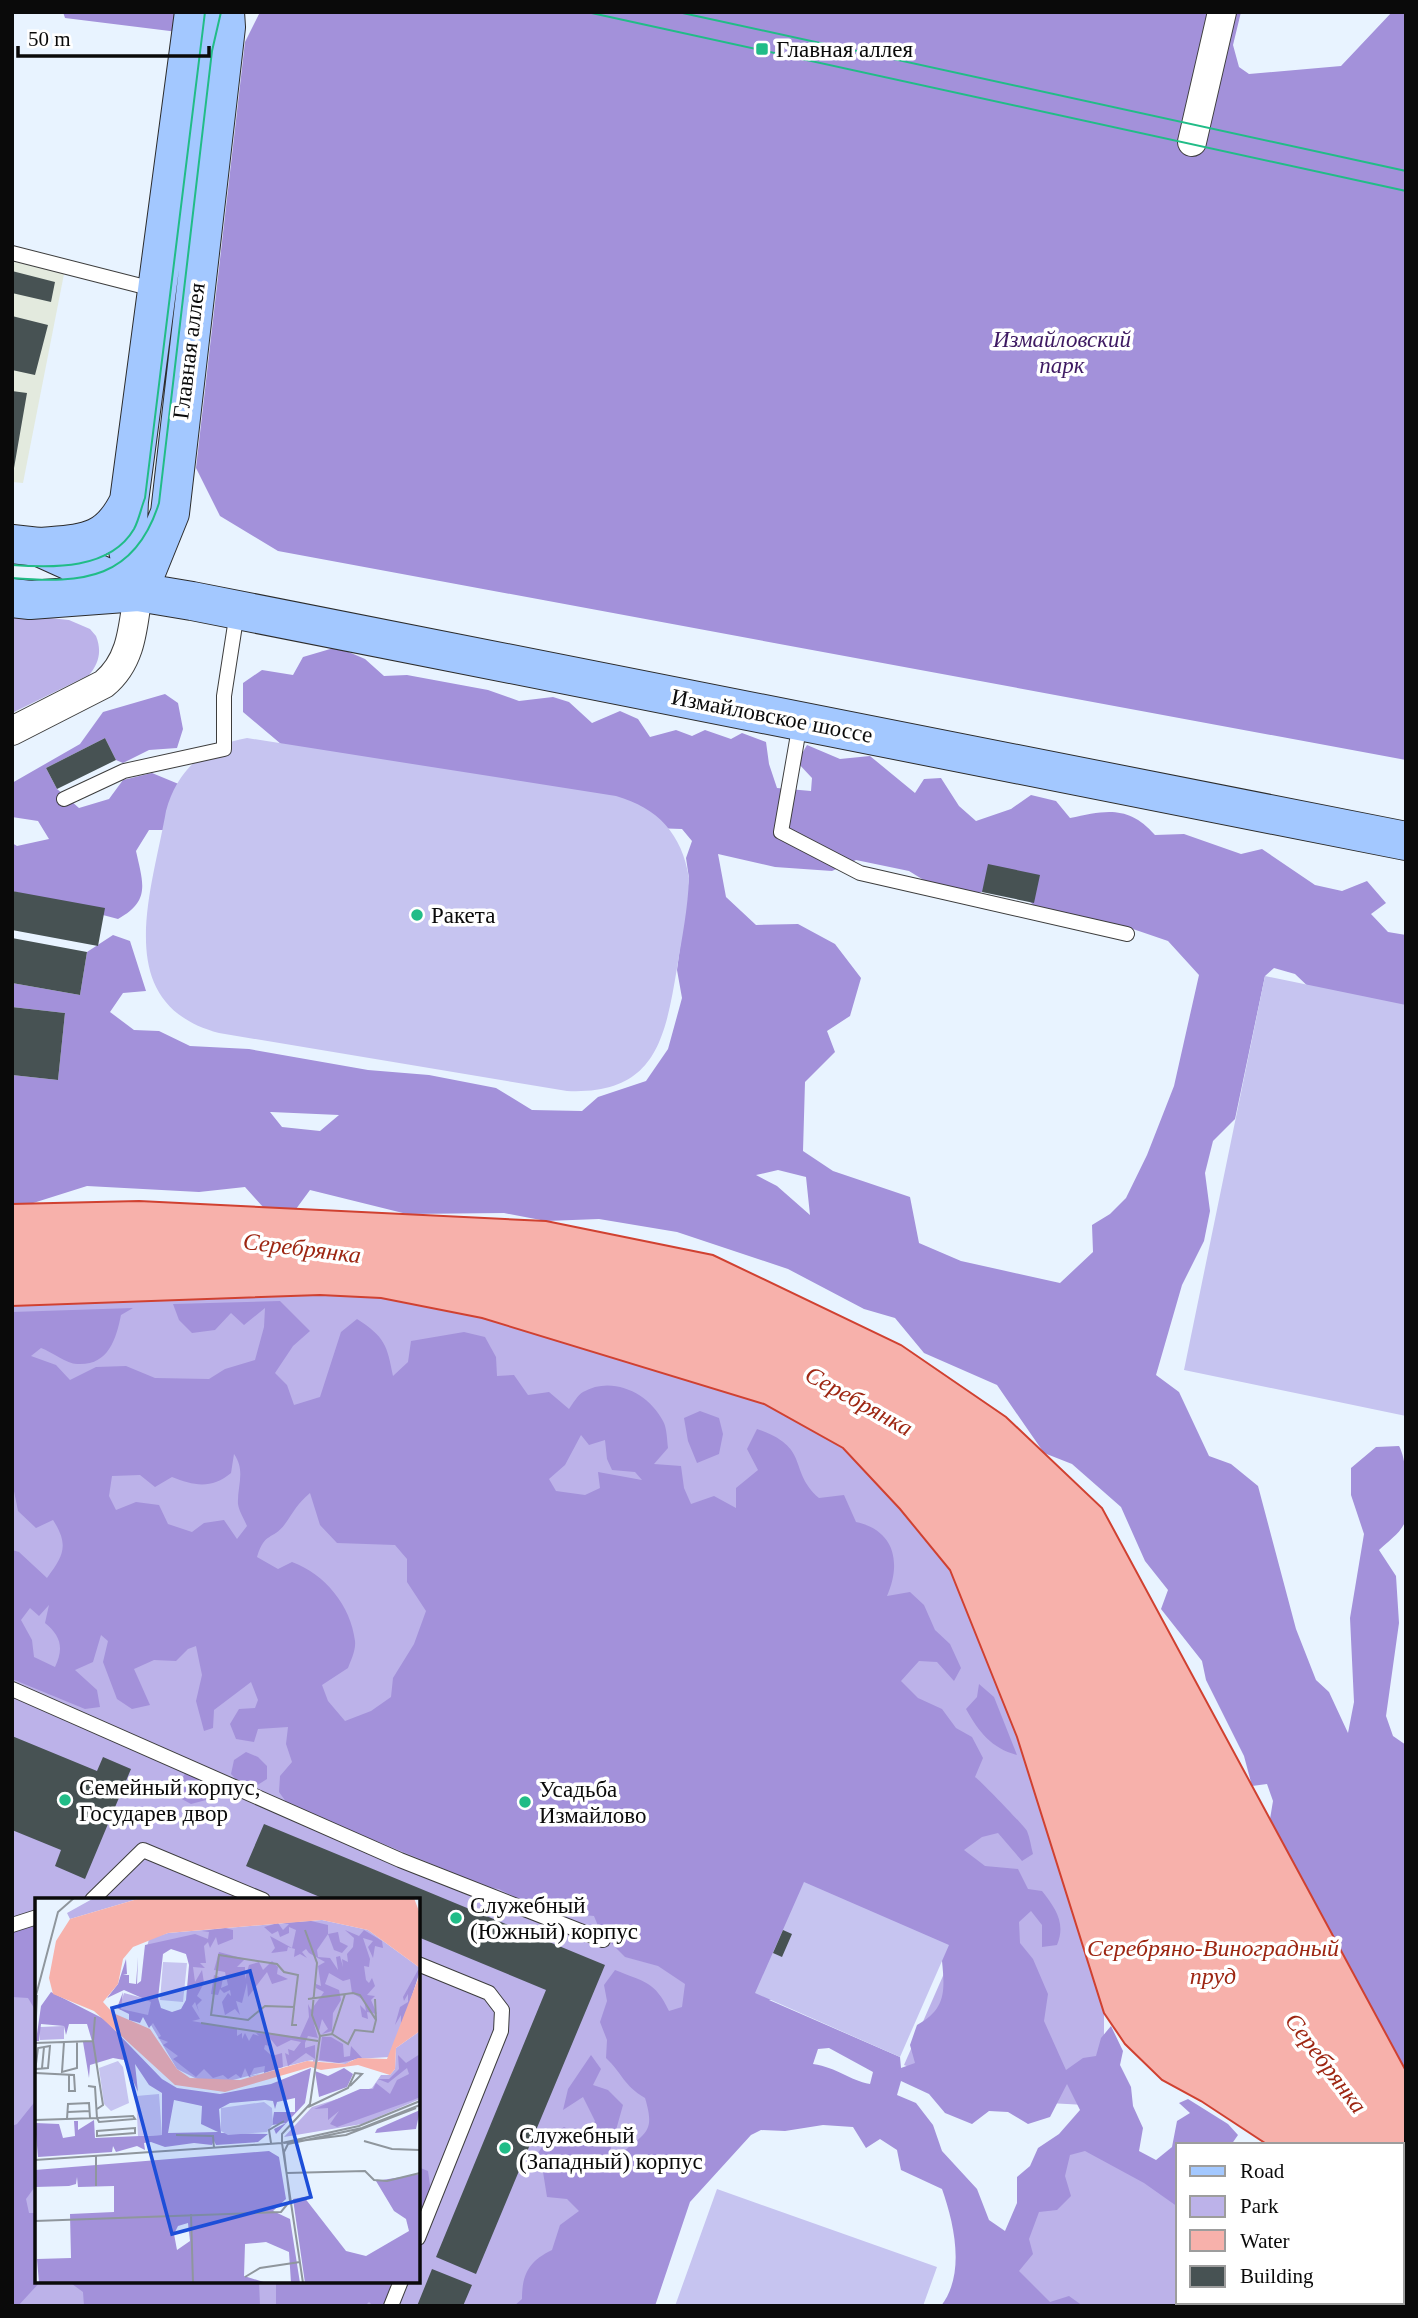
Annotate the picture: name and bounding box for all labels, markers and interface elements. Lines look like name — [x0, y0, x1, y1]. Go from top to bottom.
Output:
scale bar — [18, 14, 208, 58]
text: 50 m — [28, 27, 71, 51]
place label: Главная аллея — [776, 37, 914, 62]
marker: Главная аллея — [754, 41, 770, 57]
street label: Главная аллея — [168, 281, 210, 421]
park label: Измайловский парк — [992, 327, 1132, 378]
street label: Измайловское шоссе — [669, 684, 875, 748]
place label: Ракета — [431, 903, 495, 928]
marker: Ракета — [409, 907, 425, 923]
water label: Серебрянка — [242, 1228, 362, 1268]
water label: Серебрянка — [801, 1361, 917, 1441]
place label: Семейный корпус, Государев двор — [79, 1775, 261, 1826]
place label: Усадьба Измайлово — [539, 1777, 646, 1828]
marker: Семейный корпус, Государев двор — [57, 1792, 73, 1808]
marker: Усадьба Измайлово — [517, 1794, 533, 1810]
place label: Служебный (Южный) корпус — [470, 1893, 638, 1944]
inset map — [35, 1898, 420, 2283]
marker: Служебный (Южный) корпус — [448, 1910, 464, 1926]
water label: Серебряно-Виноградный пруд — [1087, 1935, 1339, 1989]
water label: Серебрянка — [1280, 2008, 1372, 2118]
place label: Служебный (Западный) корпус — [519, 2123, 703, 2174]
marker: Служебный (Западный) корпус — [497, 2140, 513, 2156]
legend — [1176, 2143, 1404, 2304]
text: Road — [1240, 2159, 1285, 2183]
text: Park — [1240, 2194, 1279, 2218]
text: Water — [1240, 2229, 1290, 2253]
text: Building — [1240, 2264, 1314, 2288]

